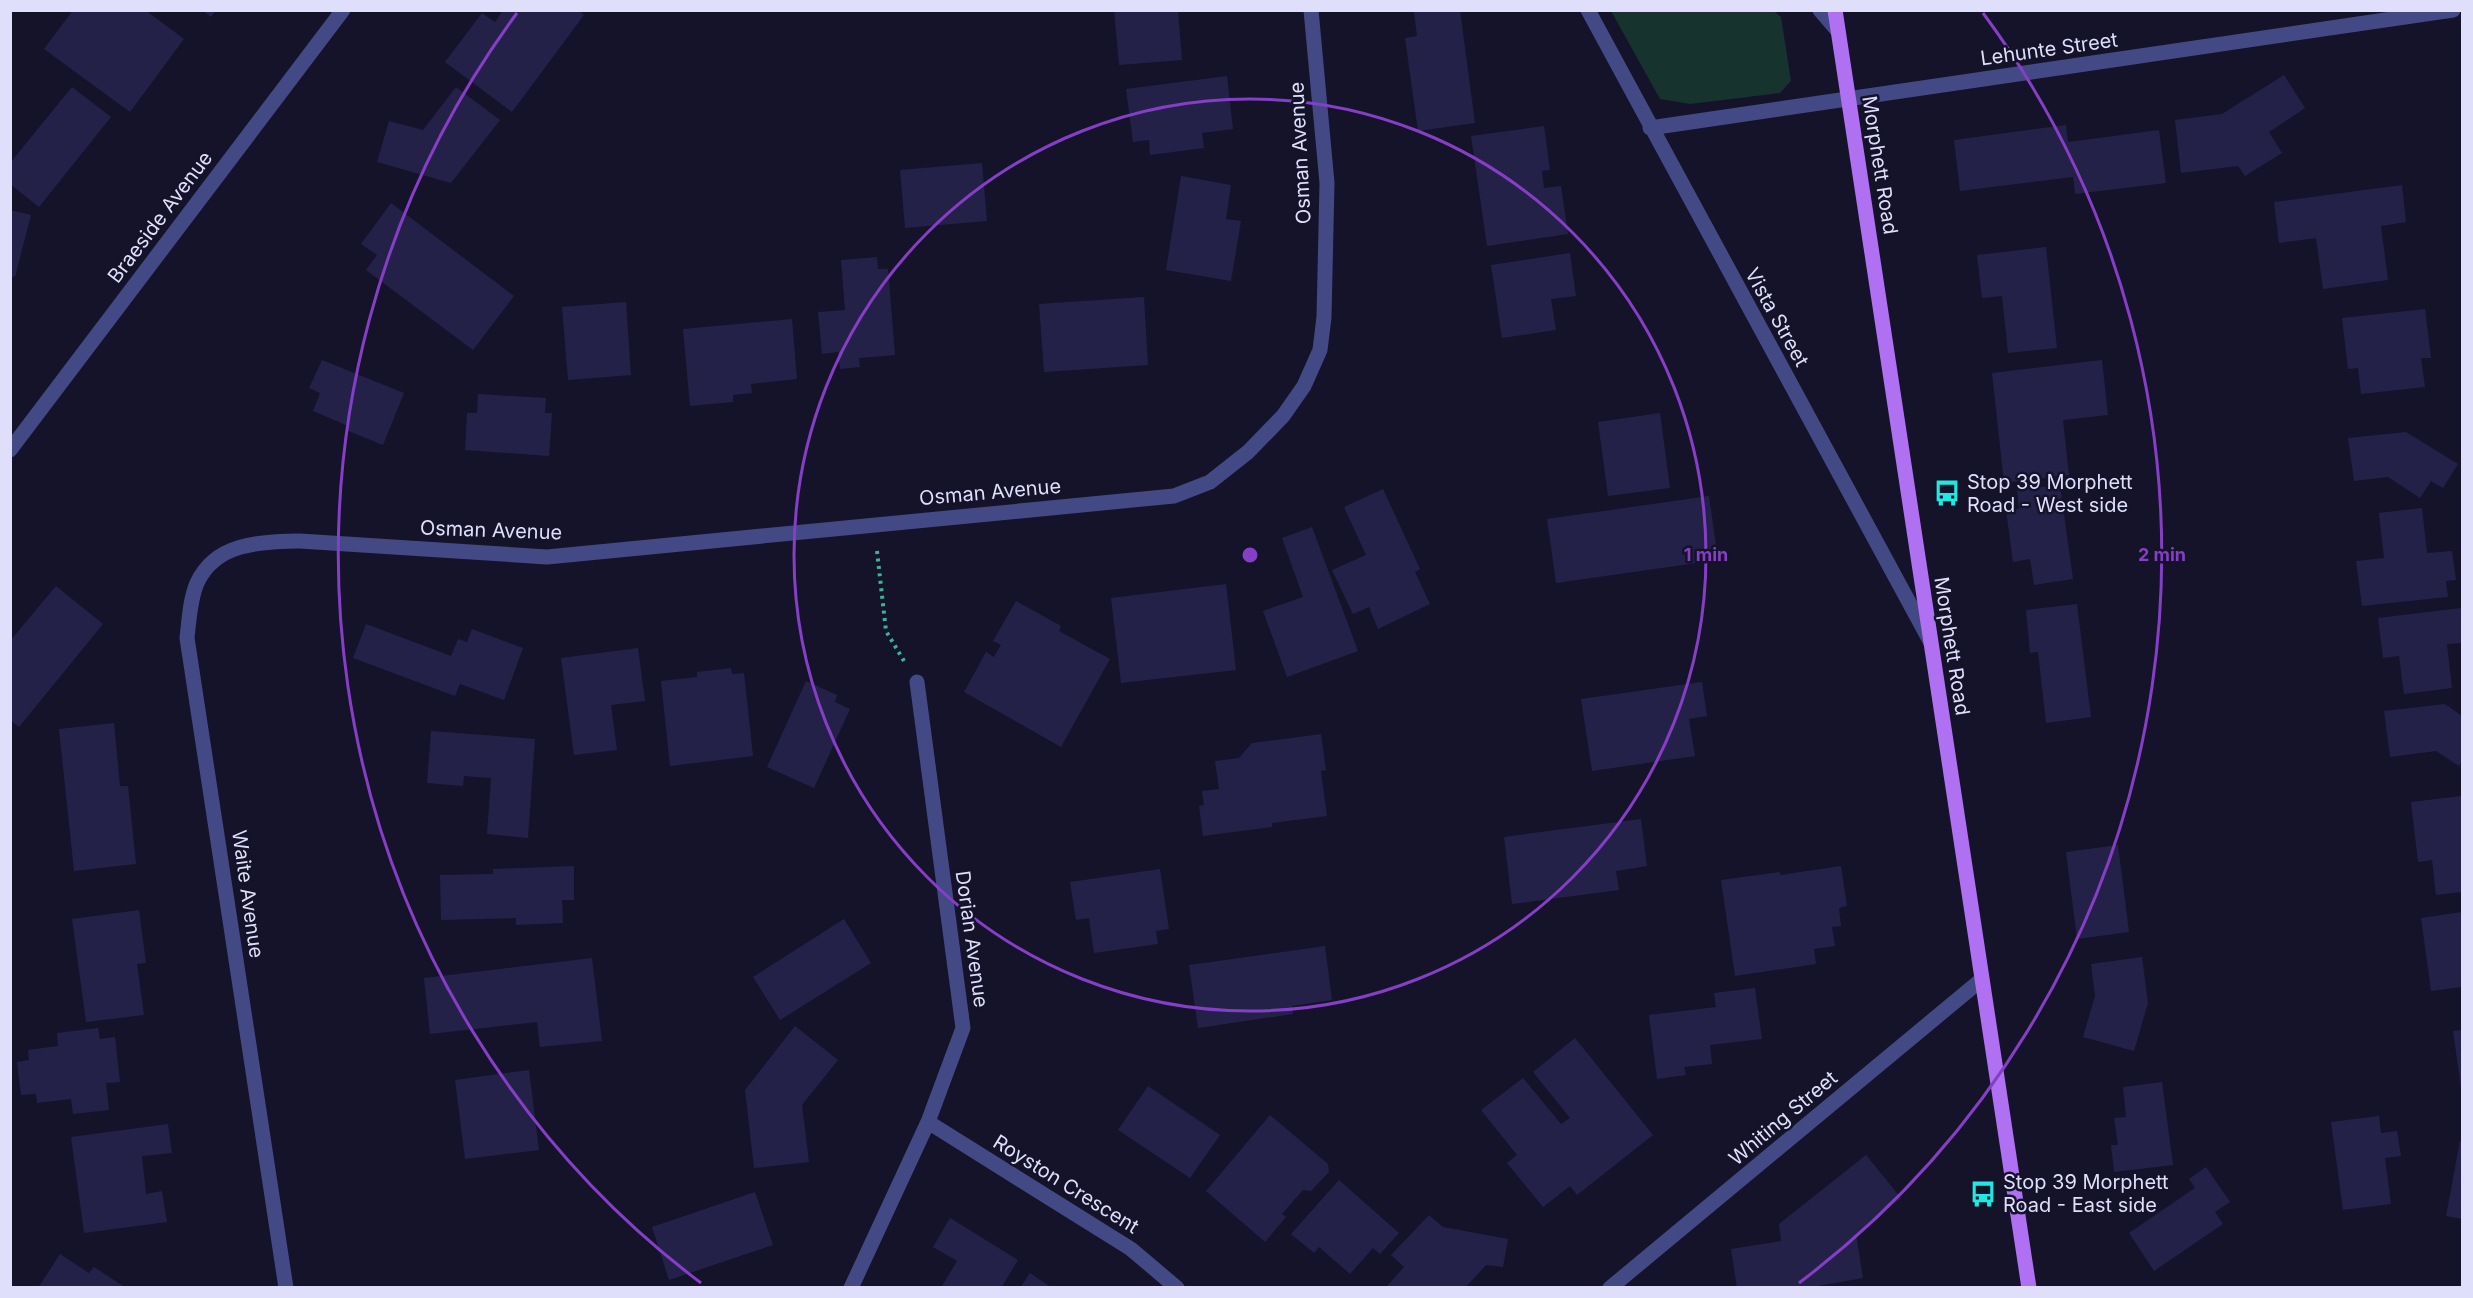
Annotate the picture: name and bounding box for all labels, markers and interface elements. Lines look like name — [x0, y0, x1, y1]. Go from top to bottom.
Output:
street label: Lehunte Street — [1979, 27, 2120, 71]
street label: Osman Avenue — [1284, 81, 1316, 225]
street label: Morphett Road — [1857, 94, 1903, 236]
street label: Braeside Avenue — [103, 146, 217, 288]
street label: Vista Street — [1740, 263, 1814, 371]
place label: Stop 39 Morphett Road - West side — [1967, 470, 2133, 517]
street label: Osman Avenue — [918, 474, 1062, 510]
bus stop icon: Stop 39 Morphett Road - West side — [1932, 478, 1962, 508]
street label: Osman Avenue — [419, 516, 563, 544]
text: 1 min — [1684, 544, 1728, 565]
text: 2 min — [2138, 544, 2186, 565]
centre of rings — [1240, 545, 1260, 565]
street label: Morphett Road — [1929, 575, 1975, 717]
street label: Waite Avenue — [227, 829, 269, 959]
street label: Dorian Avenue — [951, 869, 993, 1009]
street label: Whiting Street — [1724, 1065, 1842, 1170]
street label: Royston Crescent — [989, 1130, 1144, 1239]
place label: Stop 39 Morphett Road - East side — [2003, 1170, 2169, 1217]
bus stop icon: Stop 39 Morphett Road - East side — [1968, 1179, 1998, 1209]

